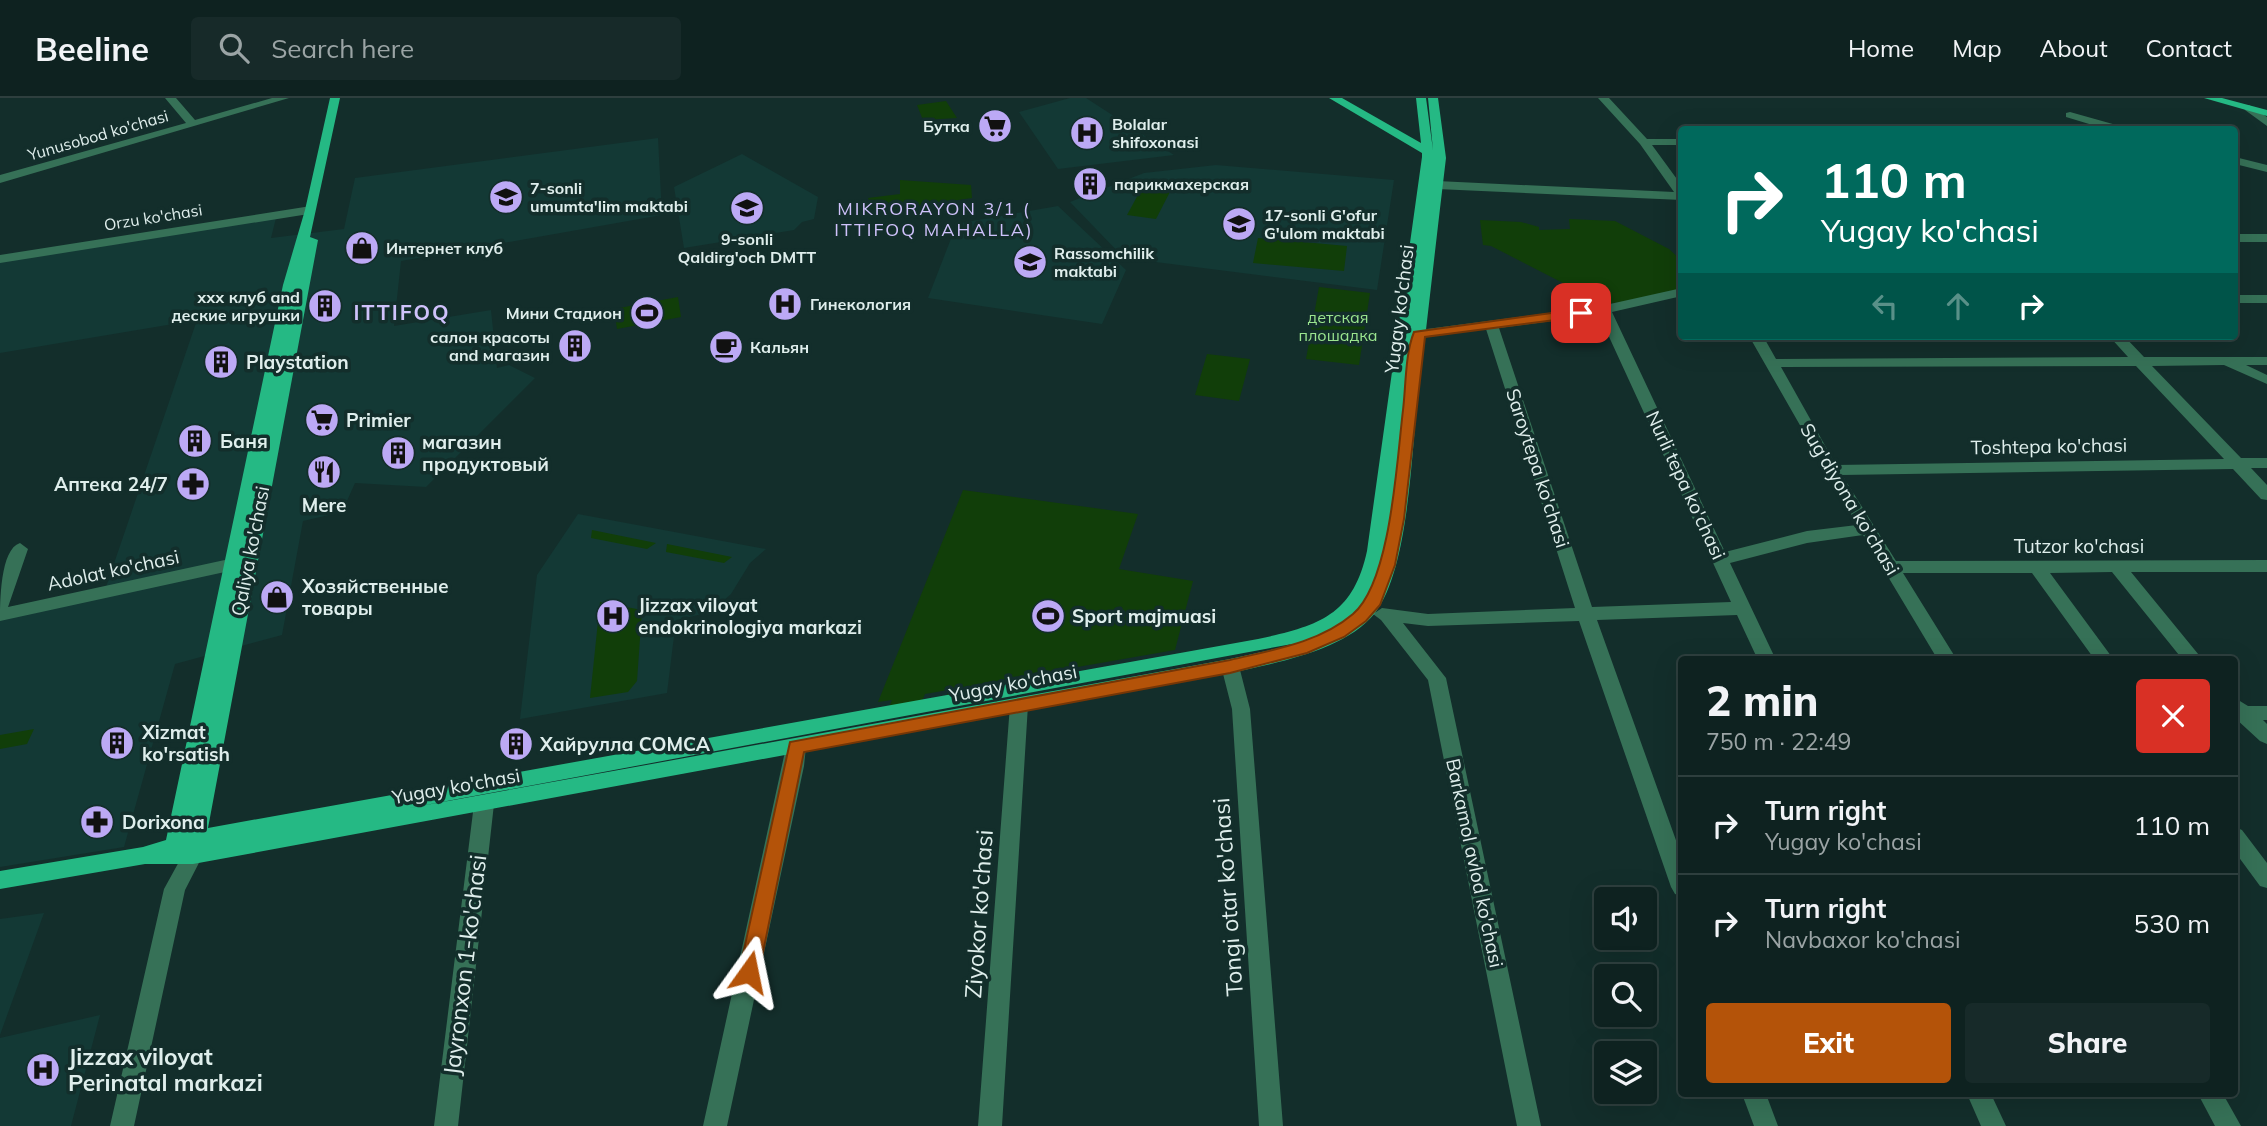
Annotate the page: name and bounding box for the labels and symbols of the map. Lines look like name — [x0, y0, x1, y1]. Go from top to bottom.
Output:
street label: Yunusobod ko'chasi — [24, 105, 171, 165]
supermarket icon: Бутка — [976, 107, 1014, 145]
hospital icon: Bolalar shifoxonasi — [1068, 114, 1106, 152]
place label: Bolalar shifoxonasi — [1112, 114, 1199, 152]
place label: Бутка — [923, 116, 970, 136]
building icon: парикмахерская — [1071, 165, 1109, 203]
place label: парикмахерская — [1114, 174, 1249, 194]
school or university icon: 7-sonli umumta'lim maktabi — [487, 178, 525, 216]
place label: 7-sonli umumta'lim maktabi — [530, 178, 688, 216]
school or university icon: 9-sonli Qaldirg'och DMTT — [728, 189, 766, 227]
district label: MIKRORAYON 3/1 ( ITTIFOQ MAHALLA) — [834, 197, 1034, 241]
street label: Orzu ko'chasi — [102, 199, 204, 235]
school or university icon: 17-sonli G'ofur G'ulom maktabi — [1220, 205, 1258, 243]
place label: 17-sonli G'ofur G'ulom maktabi — [1264, 205, 1385, 243]
shop icon: Интернет клуб — [343, 229, 381, 267]
place label: 9-sonli Qaldirg'och DMTT — [678, 229, 816, 267]
place label: Интернет клуб — [386, 238, 503, 258]
school or university icon: Rassomchilik maktabi — [1011, 243, 1049, 281]
place label: Rassomchilik maktabi — [1054, 243, 1155, 281]
street label: Yugay ko'chasi — [1379, 243, 1419, 376]
pin — [1551, 283, 1611, 343]
hospital icon: Гинекология — [766, 285, 804, 323]
place label: ххх клуб and деские игрушки — [171, 287, 300, 325]
building icon: ххх клуб and деские игрушки — [306, 287, 344, 325]
sports icon: Мини Стадион — [628, 294, 666, 332]
place label: Гинекология — [810, 294, 911, 314]
district label: ITTIFOQ — [354, 299, 451, 325]
place label: Мини Стадион — [506, 303, 622, 323]
park label: детская плошадка — [1298, 307, 1378, 345]
place label: салон красоты and магазин — [430, 327, 550, 365]
building icon: салон красоты and магазин — [556, 327, 594, 365]
cafe icon: Кальян — [707, 328, 745, 366]
place label: Кальян — [750, 337, 809, 357]
building icon: Playstation — [202, 343, 240, 381]
place label: Playstation — [246, 350, 349, 374]
street label: Saroytepa ko'chasi — [1501, 385, 1575, 551]
supermarket icon: Primier — [303, 401, 341, 439]
street label: Nurli tepa ko'chasi — [1641, 407, 1731, 563]
place label: Primier — [346, 408, 411, 432]
street label: Sug'diyona ko'chasi — [1795, 419, 1905, 579]
building icon: Баня — [176, 422, 214, 460]
place label: Баня — [220, 429, 268, 453]
place label: магазин продуктовый — [422, 430, 549, 476]
street label: Toshtepa ko'chasi — [1971, 433, 2127, 459]
building icon: магазин продуктовый — [379, 434, 417, 472]
restaurant icon: Mere — [305, 453, 343, 491]
pharmacy icon: Аптека 24/7 — [174, 465, 212, 503]
place label: Аптека 24/7 — [54, 472, 168, 496]
street label: Qaliya ko'chasi — [226, 484, 274, 618]
place label: Mere — [302, 493, 346, 517]
street label: Tutzor ko'chasi — [2014, 534, 2144, 558]
street label: Adolat ko'chasi — [45, 544, 181, 596]
place label: Хозяйственные товары — [301, 574, 449, 620]
shop icon: Хозяйственные товары — [258, 578, 296, 616]
place label: Jizzax viloyat endokrinologiya markazi — [638, 593, 862, 639]
hospital icon: Jizzax viloyat endokrinologiya markazi — [594, 597, 632, 635]
sports icon: Sport majmuasi — [1029, 597, 1067, 635]
place label: Sport majmuasi — [1072, 604, 1216, 628]
street label: Yugay ko'chasi — [946, 659, 1079, 707]
place label: Xizmat ko'rsatish — [141, 720, 230, 766]
building icon: Xizmat ko'rsatish — [98, 724, 136, 762]
building icon: Хайрулла СОМСА — [497, 725, 535, 763]
place label: Хайрулла СОМСА — [539, 732, 711, 756]
street label: Barkamol avlod ko'chasi — [1441, 756, 1509, 970]
street label: Yugay ko'chasi — [389, 763, 522, 809]
street label: Tongi otar ko'chasi — [1206, 797, 1249, 997]
pharmacy icon: Dorixona — [78, 803, 116, 841]
place label: Dorixona — [122, 810, 205, 834]
street label: Ziyokor ko'chasi — [958, 829, 999, 999]
street label: Jayronxon 1-ko'chasi — [437, 853, 492, 1077]
position arrow — [712, 935, 786, 1009]
place label: Jizzax viloyat Perinatal markazi — [68, 1042, 263, 1097]
hospital icon: Jizzax viloyat Perinatal markazi — [24, 1051, 62, 1089]

